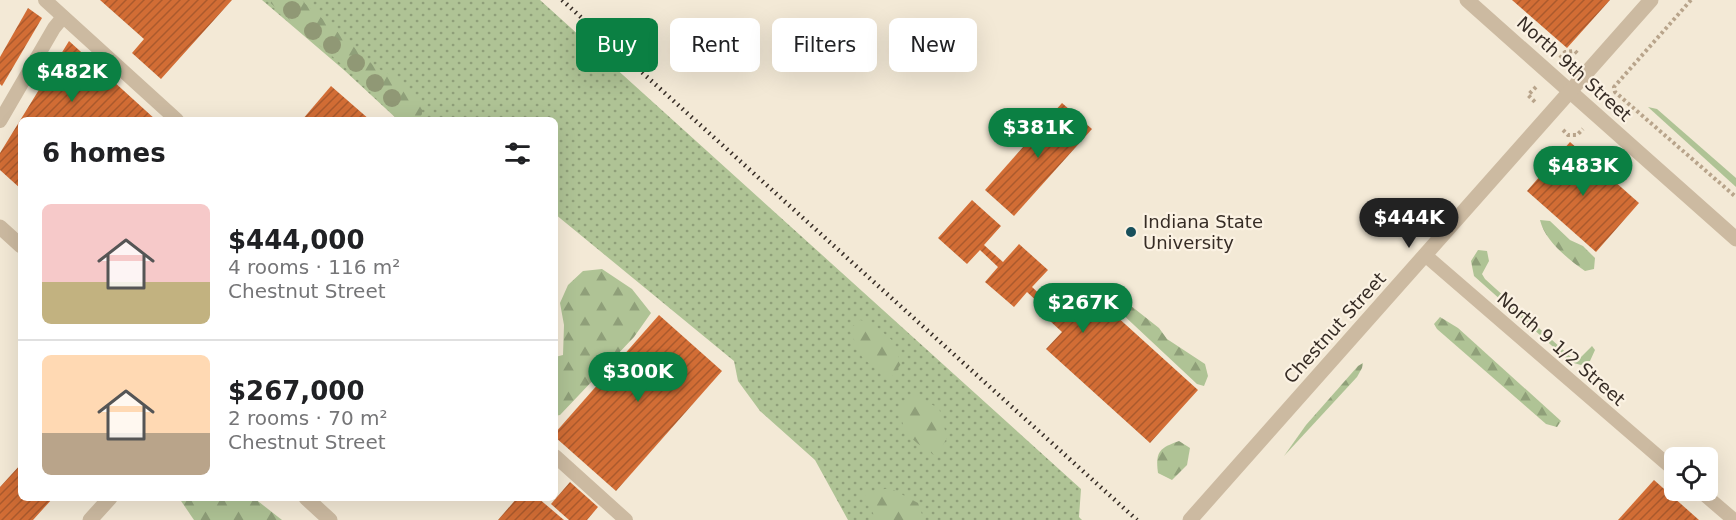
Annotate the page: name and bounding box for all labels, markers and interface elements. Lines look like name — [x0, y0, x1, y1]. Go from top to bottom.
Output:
street label: North 9th Street — [1513, 12, 1636, 125]
chip: Buy — [576, 18, 658, 72]
chip: Rent — [670, 18, 760, 72]
chip: Filters — [772, 18, 877, 72]
chip: New — [889, 18, 977, 72]
pin: $482K — [30, 52, 114, 103]
text: $482K — [36, 59, 108, 83]
pin: $381K — [996, 108, 1080, 159]
text: $381K — [1002, 115, 1074, 139]
icon: filters — [501, 137, 534, 170]
text: 6 homes — [42, 138, 166, 168]
pin: $483K — [1541, 146, 1625, 197]
text: $483K — [1547, 153, 1619, 177]
pin: $444K — [1367, 198, 1451, 249]
text: $444K — [1373, 205, 1445, 229]
place label: Indiana State University — [1143, 211, 1263, 253]
text: $444,000 — [228, 225, 365, 255]
marker: Indiana State University — [1124, 225, 1138, 239]
icon: home — [90, 228, 162, 300]
text: 4 rooms · 116 m² — [228, 255, 400, 279]
street label: Chestnut Street — [1279, 268, 1390, 387]
text: Chestnut Street — [228, 279, 386, 303]
pin: $267K — [1041, 283, 1125, 334]
street label: North 9 1/2 Street — [1493, 287, 1630, 410]
text: $267K — [1047, 290, 1119, 314]
pin: $300K — [596, 352, 680, 403]
text: $300K — [602, 359, 674, 383]
text: $267,000 — [228, 376, 365, 406]
icon: home — [90, 379, 162, 451]
text: 2 rooms · 70 m² — [228, 406, 388, 430]
text: Chestnut Street — [228, 430, 386, 454]
map controls — [1664, 447, 1718, 501]
button: locate — [1664, 447, 1718, 501]

